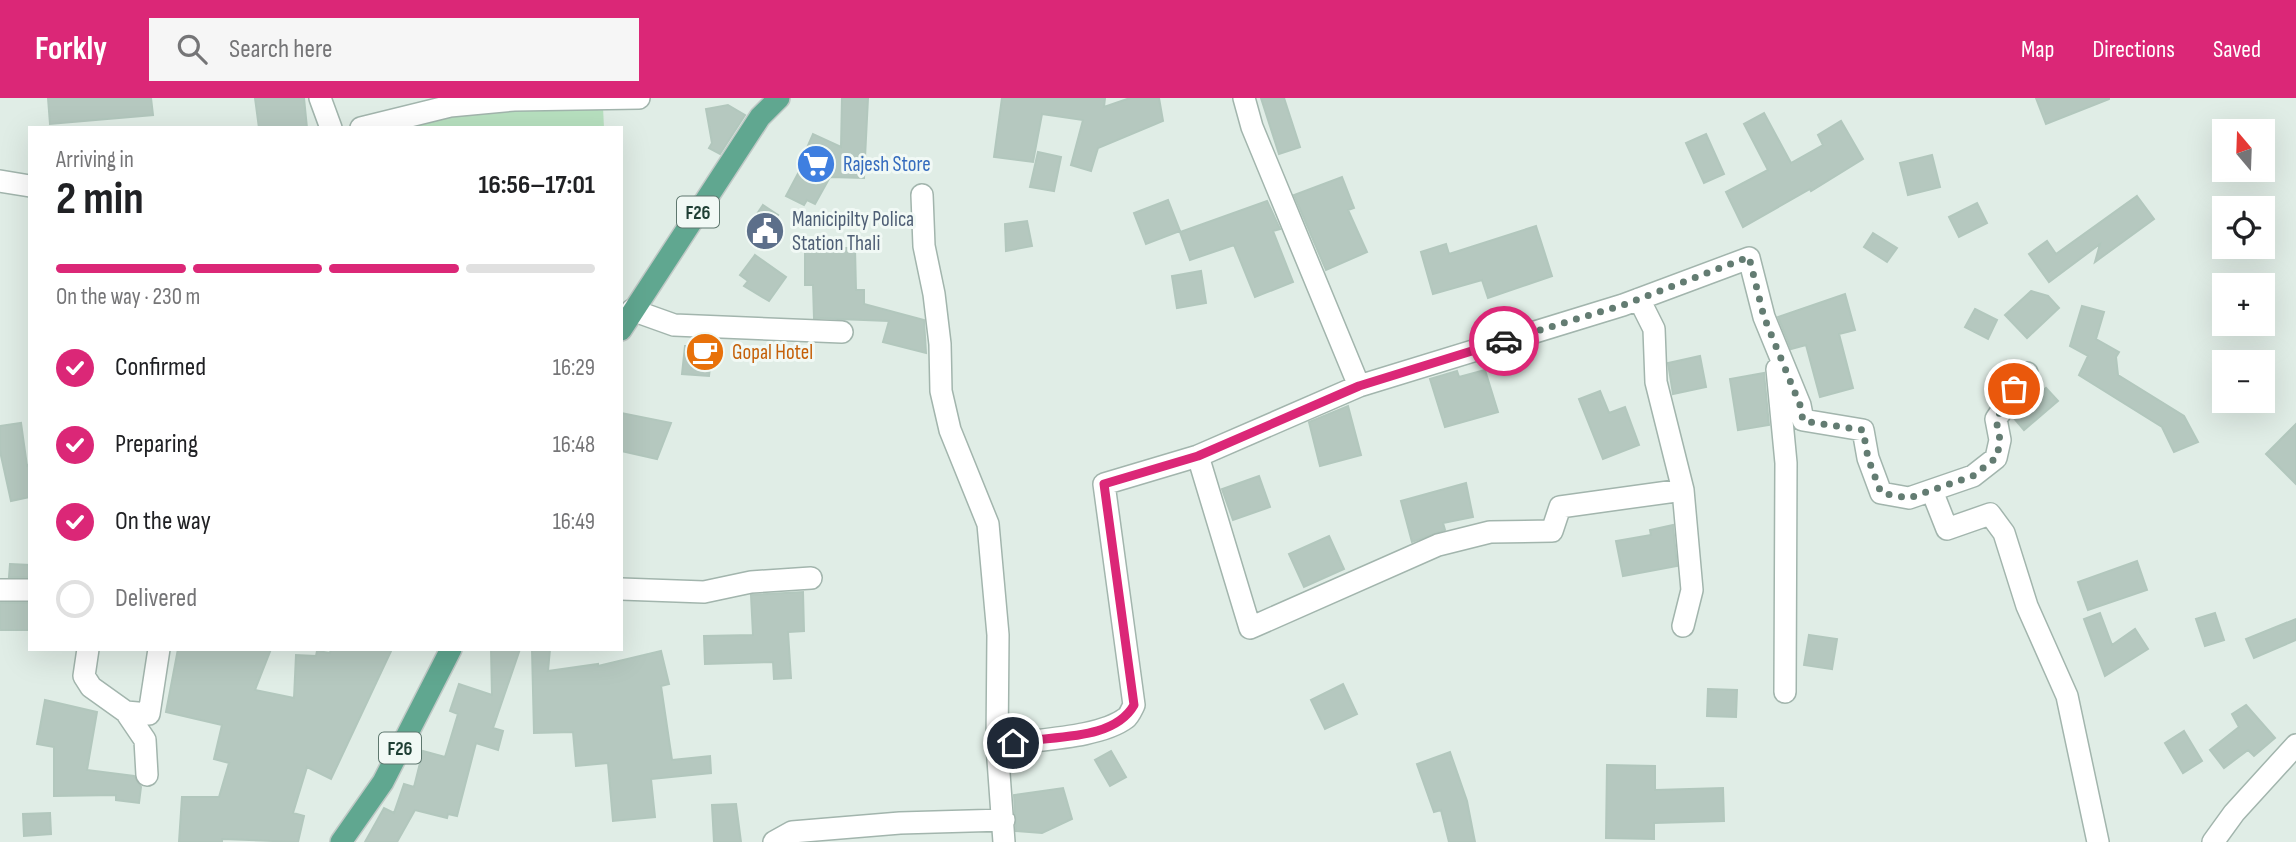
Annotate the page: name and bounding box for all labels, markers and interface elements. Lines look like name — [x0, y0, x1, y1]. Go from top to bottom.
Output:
search box — [149, 18, 639, 81]
text: Forkly — [35, 29, 107, 69]
icon: search — [173, 30, 211, 68]
text: Search here — [229, 34, 332, 65]
text: Map — [2021, 35, 2054, 64]
text: Directions — [2092, 35, 2175, 64]
text: Saved — [2213, 35, 2261, 64]
north arrow — [2212, 119, 2275, 182]
map controls — [2212, 119, 2275, 413]
supermarket icon: Rajesh Store — [795, 143, 837, 185]
text: Arriving in — [56, 146, 134, 174]
place label: Rajesh Store — [843, 152, 931, 177]
text: 16:56–17:01 — [478, 170, 595, 201]
text: 2 min — [56, 172, 144, 227]
road number: F26 — [677, 196, 719, 228]
button: locate — [2212, 196, 2275, 259]
place label: Manicipilty Polica Station Thali — [792, 207, 914, 256]
public building icon: Manicipilty Polica Station Thali — [744, 210, 786, 252]
button: + — [2212, 273, 2275, 336]
text: On the way · 230 m — [56, 283, 200, 311]
courier — [1469, 306, 1539, 376]
icon: car — [1485, 322, 1523, 360]
cafe icon: Gopal Hotel — [684, 331, 726, 373]
place label: Gopal Hotel — [732, 340, 813, 365]
icon: check — [56, 349, 94, 387]
button: − — [2212, 350, 2275, 413]
text: Confirmed — [115, 352, 206, 383]
text: 16:29 — [553, 354, 595, 382]
pin — [1984, 359, 2044, 419]
icon: bag — [1995, 370, 2033, 408]
icon: check — [56, 426, 94, 464]
text: Preparing — [115, 429, 198, 460]
text: 16:48 — [553, 431, 595, 459]
icon: check — [56, 503, 94, 541]
text: On the way — [115, 506, 211, 537]
text: 16:49 — [553, 508, 595, 536]
text: Delivered — [115, 583, 197, 614]
pin — [983, 713, 1043, 773]
icon: home — [994, 724, 1032, 762]
road number: F26 — [379, 733, 421, 764]

